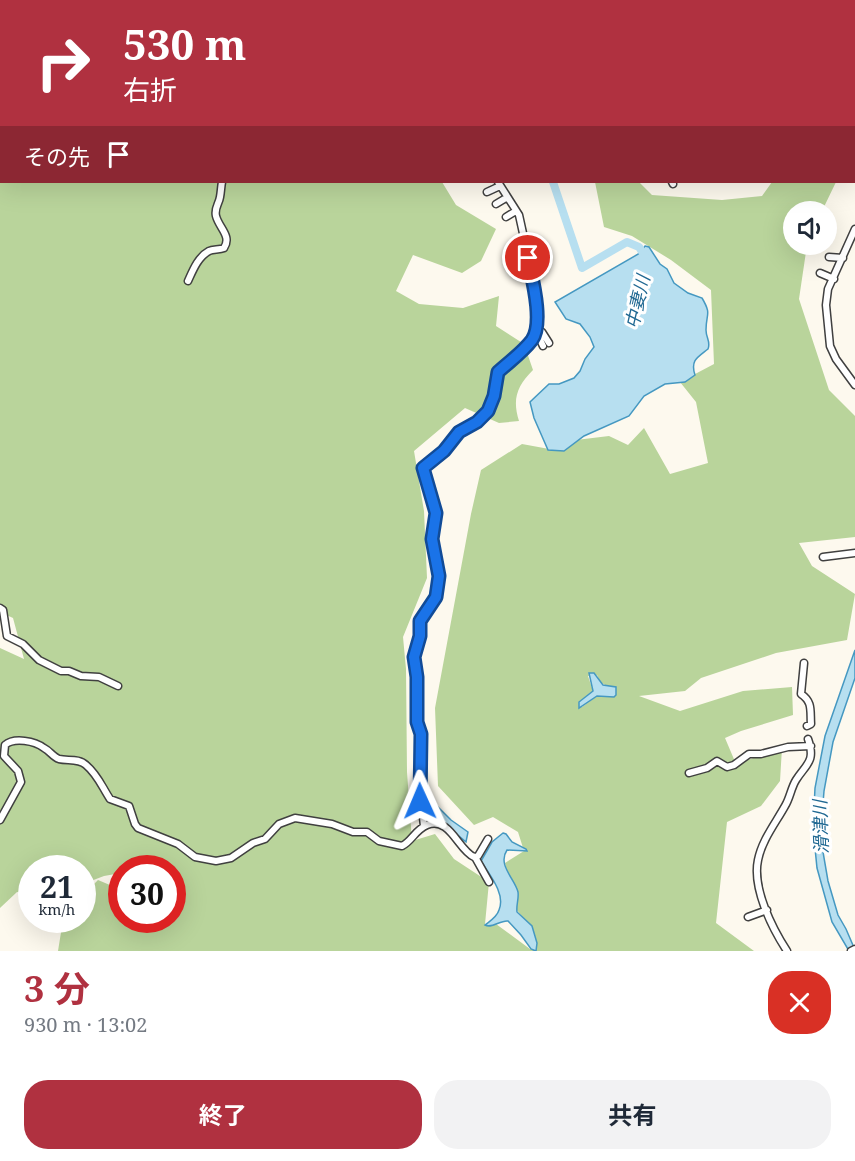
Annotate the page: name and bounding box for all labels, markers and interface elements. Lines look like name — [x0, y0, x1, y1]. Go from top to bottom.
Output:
text: 530 m — [123, 15, 247, 72]
icon: right — [24, 24, 102, 102]
text: 右折 — [123, 71, 177, 108]
icon: arrive — [102, 138, 135, 171]
text: その先 — [24, 141, 90, 171]
map controls — [783, 201, 837, 255]
button: sound — [783, 201, 837, 255]
pin — [502, 232, 553, 283]
icon: arrive — [511, 241, 544, 274]
water label: 中妻川 — [619, 271, 655, 331]
position arrow — [388, 769, 452, 833]
water label: 滑津川 — [807, 798, 833, 854]
speed limit sign: 30 — [108, 855, 186, 933]
text: 21 — [40, 866, 74, 907]
text: km/h — [39, 899, 75, 919]
text: 3 分 — [24, 964, 90, 1013]
button: close — [768, 971, 831, 1034]
text: 930 m · 13:02 — [24, 1011, 147, 1038]
button: 終了 — [24, 1080, 422, 1149]
button: 共有 — [434, 1080, 831, 1149]

